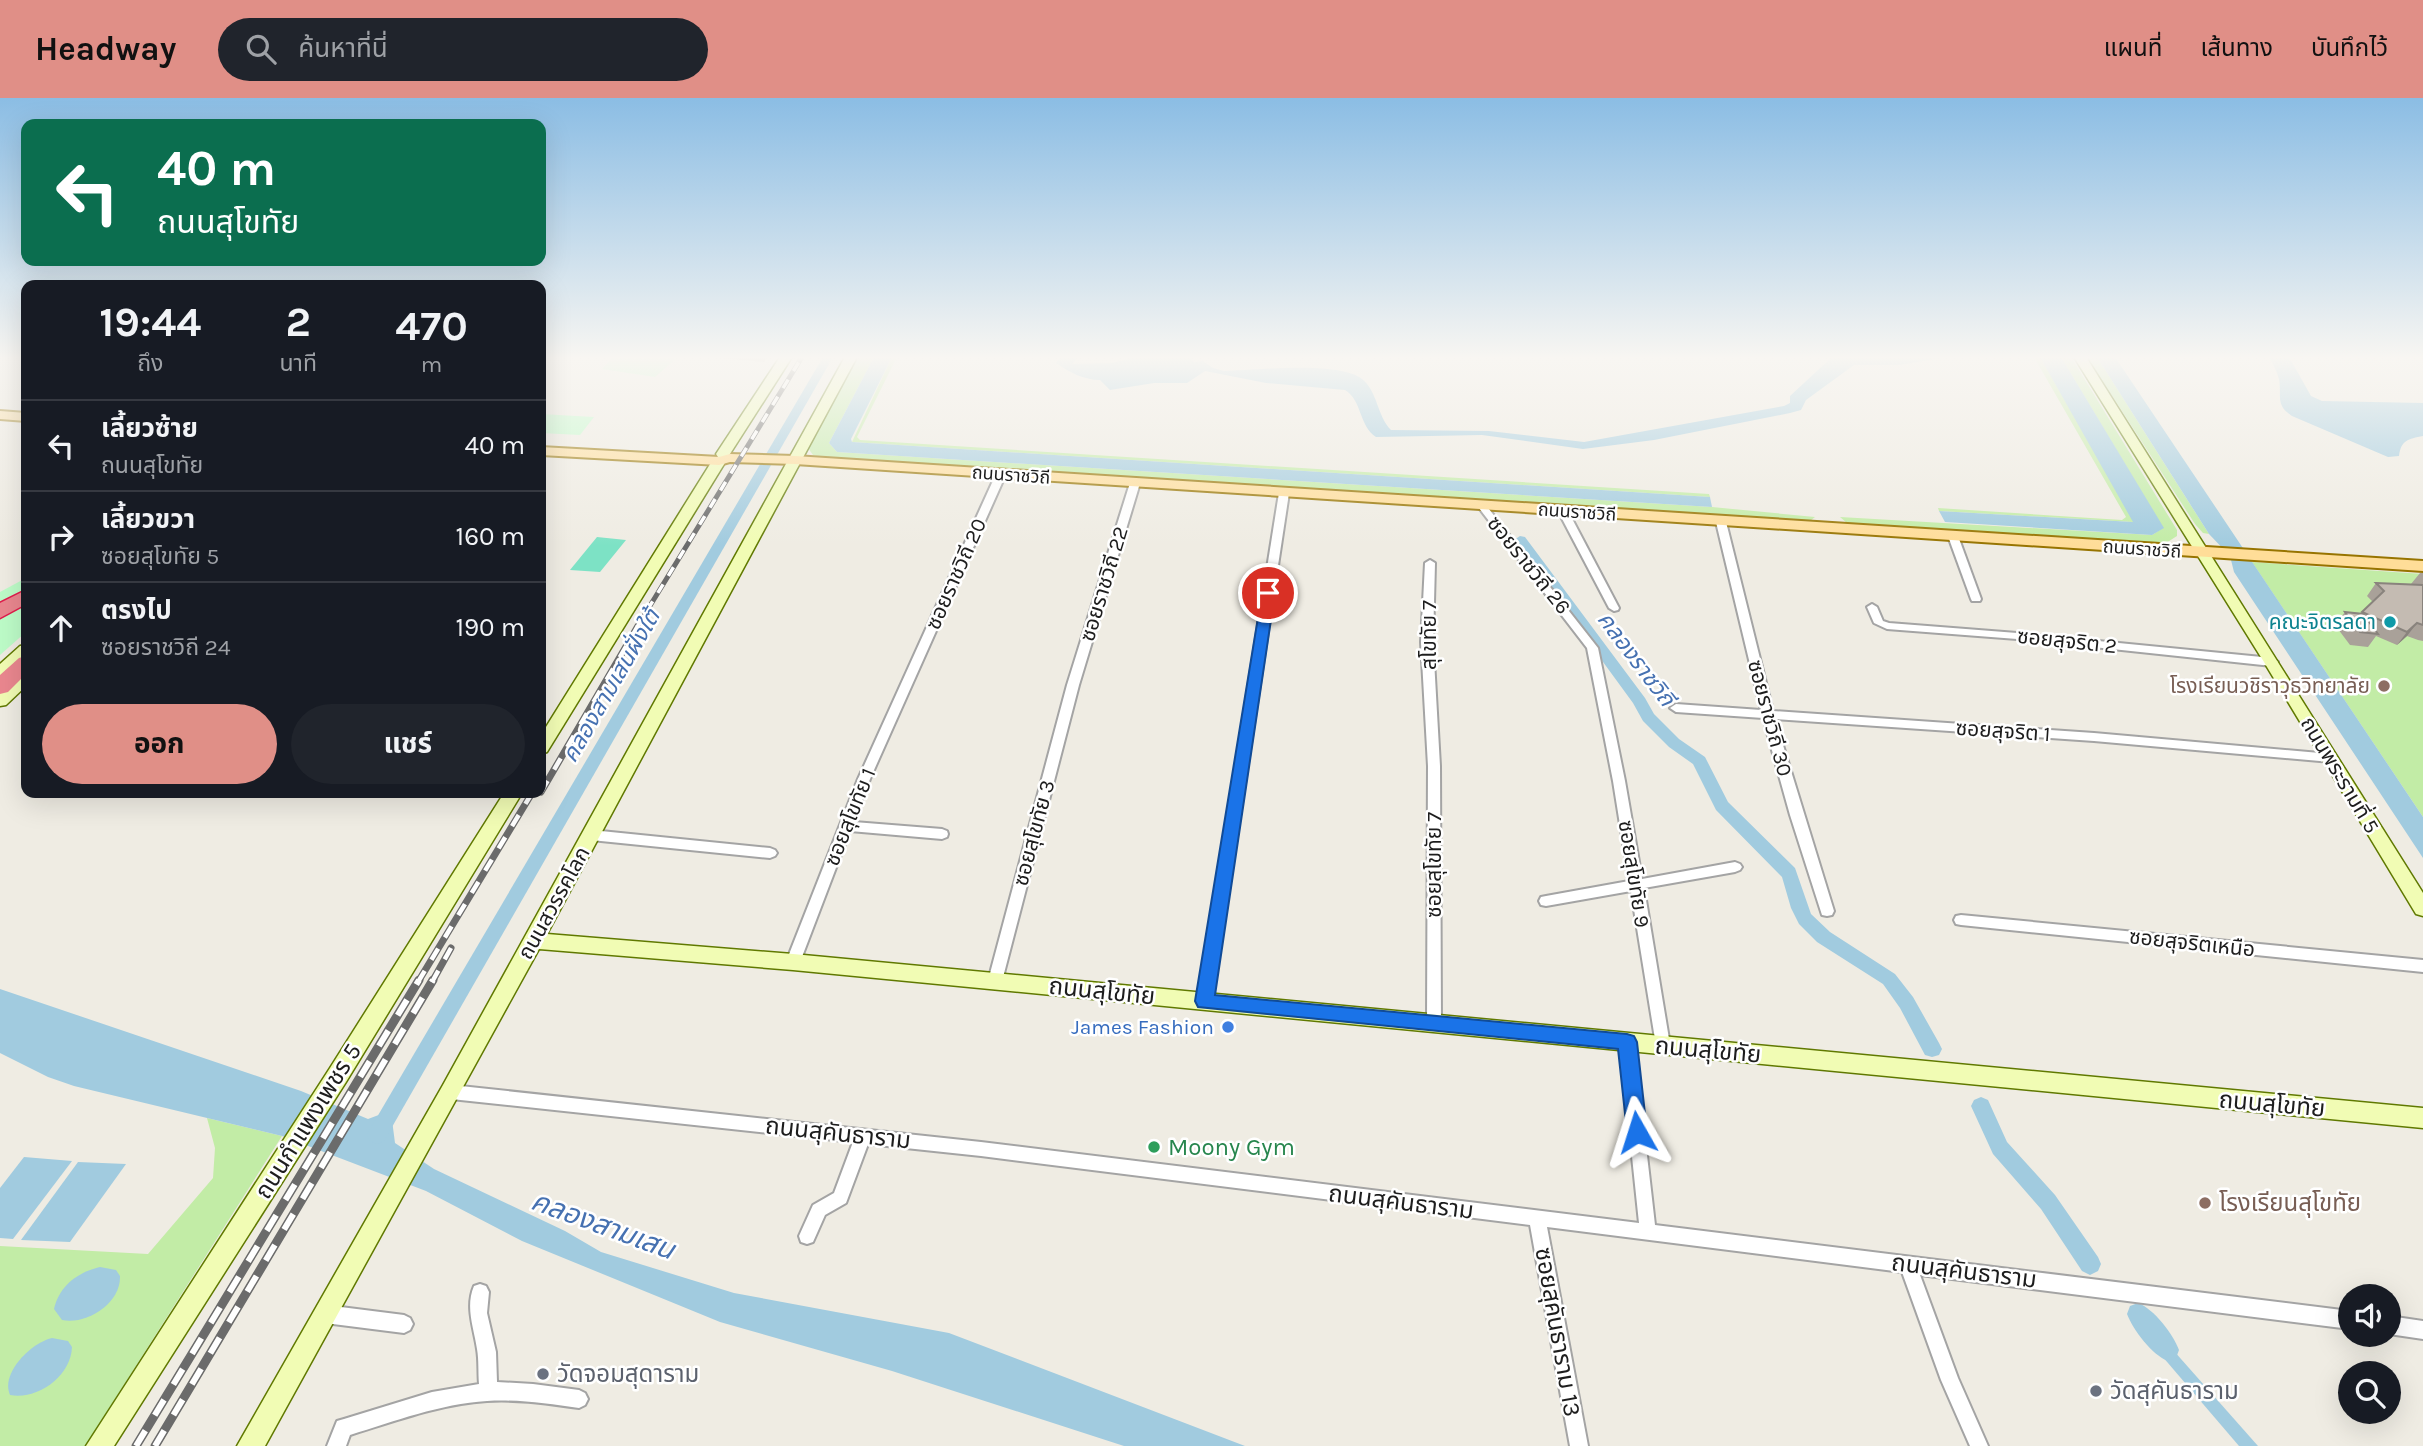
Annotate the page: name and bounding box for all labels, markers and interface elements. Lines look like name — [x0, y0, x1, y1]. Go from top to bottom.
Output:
search box — [218, 18, 708, 81]
text: Headway — [35, 30, 176, 68]
icon: search — [242, 30, 280, 68]
text: ค้นหาที่นี่ — [298, 33, 388, 64]
text: แผนที่ — [2104, 34, 2162, 62]
text: เส้นทาง — [2200, 34, 2273, 62]
text: บันทึกไว้ — [2311, 34, 2388, 62]
text: 40 m — [157, 140, 276, 197]
icon: left — [42, 147, 133, 238]
text: ถนนสุโขทัย — [157, 204, 299, 241]
text: 19:44 — [99, 297, 201, 347]
text: 2 — [286, 297, 311, 347]
text: 470 — [395, 301, 468, 351]
text: ถึง — [137, 350, 163, 377]
text: นาที — [280, 350, 317, 377]
text: m — [421, 351, 442, 378]
text: เลี้ยวซ้าย — [101, 413, 198, 444]
icon: left — [42, 427, 80, 465]
text: 40 m — [465, 430, 525, 461]
text: ถนนสุโขทัย — [101, 452, 203, 479]
street label: ถนนราชวิถี — [971, 461, 1051, 489]
street label: ถนนราชวิถี — [1537, 498, 1617, 526]
text: เลี้ยวขวา — [101, 504, 195, 535]
street label: ซอยราชวิถี 26 — [1482, 511, 1576, 619]
street label: ซอยราชวิถี 20 — [921, 515, 991, 633]
icon: right — [42, 518, 80, 556]
text: 160 m — [456, 521, 525, 552]
street label: ซอยราชวิถี 22 — [1075, 524, 1133, 644]
street label: ถนนราชวิถี — [2102, 535, 2182, 563]
text: ซอยสุโขทัย 5 — [101, 543, 219, 570]
pin — [1238, 563, 1298, 623]
icon: arrive — [1249, 574, 1287, 612]
text: ตรงไป — [101, 595, 172, 626]
street label: สุโขทัย 7 — [1417, 600, 1442, 670]
water label: คลองสามเสนฝั่งใต้ — [555, 601, 667, 767]
water label: คลองราชวิถี — [1592, 606, 1682, 714]
icon: ahead — [42, 609, 80, 647]
place label: คณะจิตรลดา — [2269, 610, 2376, 634]
text: 190 m — [455, 612, 525, 643]
marker: คณะจิตรลดา — [2382, 614, 2398, 630]
street label: ซอยสุจริต 2 — [2016, 624, 2118, 659]
text: ซอยราชวิถี 24 — [101, 634, 231, 661]
street label: ซอยราชวิถี 30 — [1743, 657, 1797, 779]
place label: โรงเรียนวชิราวุธวิทยาลัย — [2170, 674, 2370, 699]
marker: โรงเรียนวชิราวุธวิทยาลัย — [2376, 678, 2392, 694]
button: ออก — [42, 704, 277, 784]
button: แชร์ — [291, 704, 525, 784]
street label: ถนนพระรามที่ 5 — [2296, 711, 2387, 838]
street label: ซอยสุจริต 1 — [1955, 716, 2051, 747]
street label: ซอยสุโขทัย 1 — [820, 765, 881, 870]
street label: ซอยสุโขทัย 3 — [1008, 777, 1061, 889]
street label: ซอยสุโขทัย 7 — [1422, 812, 1447, 918]
street label: ซอยสุโขทัย 9 — [1613, 819, 1654, 930]
street label: ถนนสวรรคโลก — [513, 843, 595, 963]
street label: ซอยสุจริตเหนือ — [2128, 924, 2256, 963]
street label: ถนนสุโขทัย — [1047, 971, 1157, 1011]
place label: James Fashion — [1071, 1015, 1214, 1039]
marker: James Fashion — [1220, 1019, 1236, 1035]
street label: ถนนสุโขทัย — [1654, 1031, 1762, 1070]
street label: ถนนกำแพงเพชร 5 — [249, 1038, 367, 1204]
street label: ถนนสุโขทัย — [2218, 1085, 2326, 1124]
position arrow — [1600, 1095, 1674, 1169]
street label: ถนนสุคันธาราม — [764, 1111, 912, 1156]
place label: Moony Gym — [1168, 1133, 1295, 1161]
marker: Moony Gym — [1146, 1139, 1162, 1155]
street label: ถนนสุคันธาราม — [1327, 1179, 1475, 1226]
water label: คลองสามเสน — [527, 1184, 681, 1267]
place label: โรงเรียนสุโขทัย — [2219, 1189, 2361, 1218]
marker: โรงเรียนสุโขทัย — [2197, 1195, 2213, 1211]
street label: ซอยสุคันธาราม 13 — [1528, 1245, 1587, 1419]
street label: ถนนสุคันธาราม — [1890, 1248, 2038, 1295]
map controls — [2338, 1284, 2401, 1424]
button: sound — [2338, 1284, 2401, 1347]
place label: วัดจอมสุดาราม — [557, 1360, 699, 1389]
button: search — [2338, 1361, 2401, 1424]
marker: วัดจอมสุดาราม — [535, 1366, 551, 1382]
place label: วัดสุคันธาราม — [2110, 1377, 2239, 1406]
marker: วัดสุคันธาราม — [2088, 1383, 2104, 1399]

